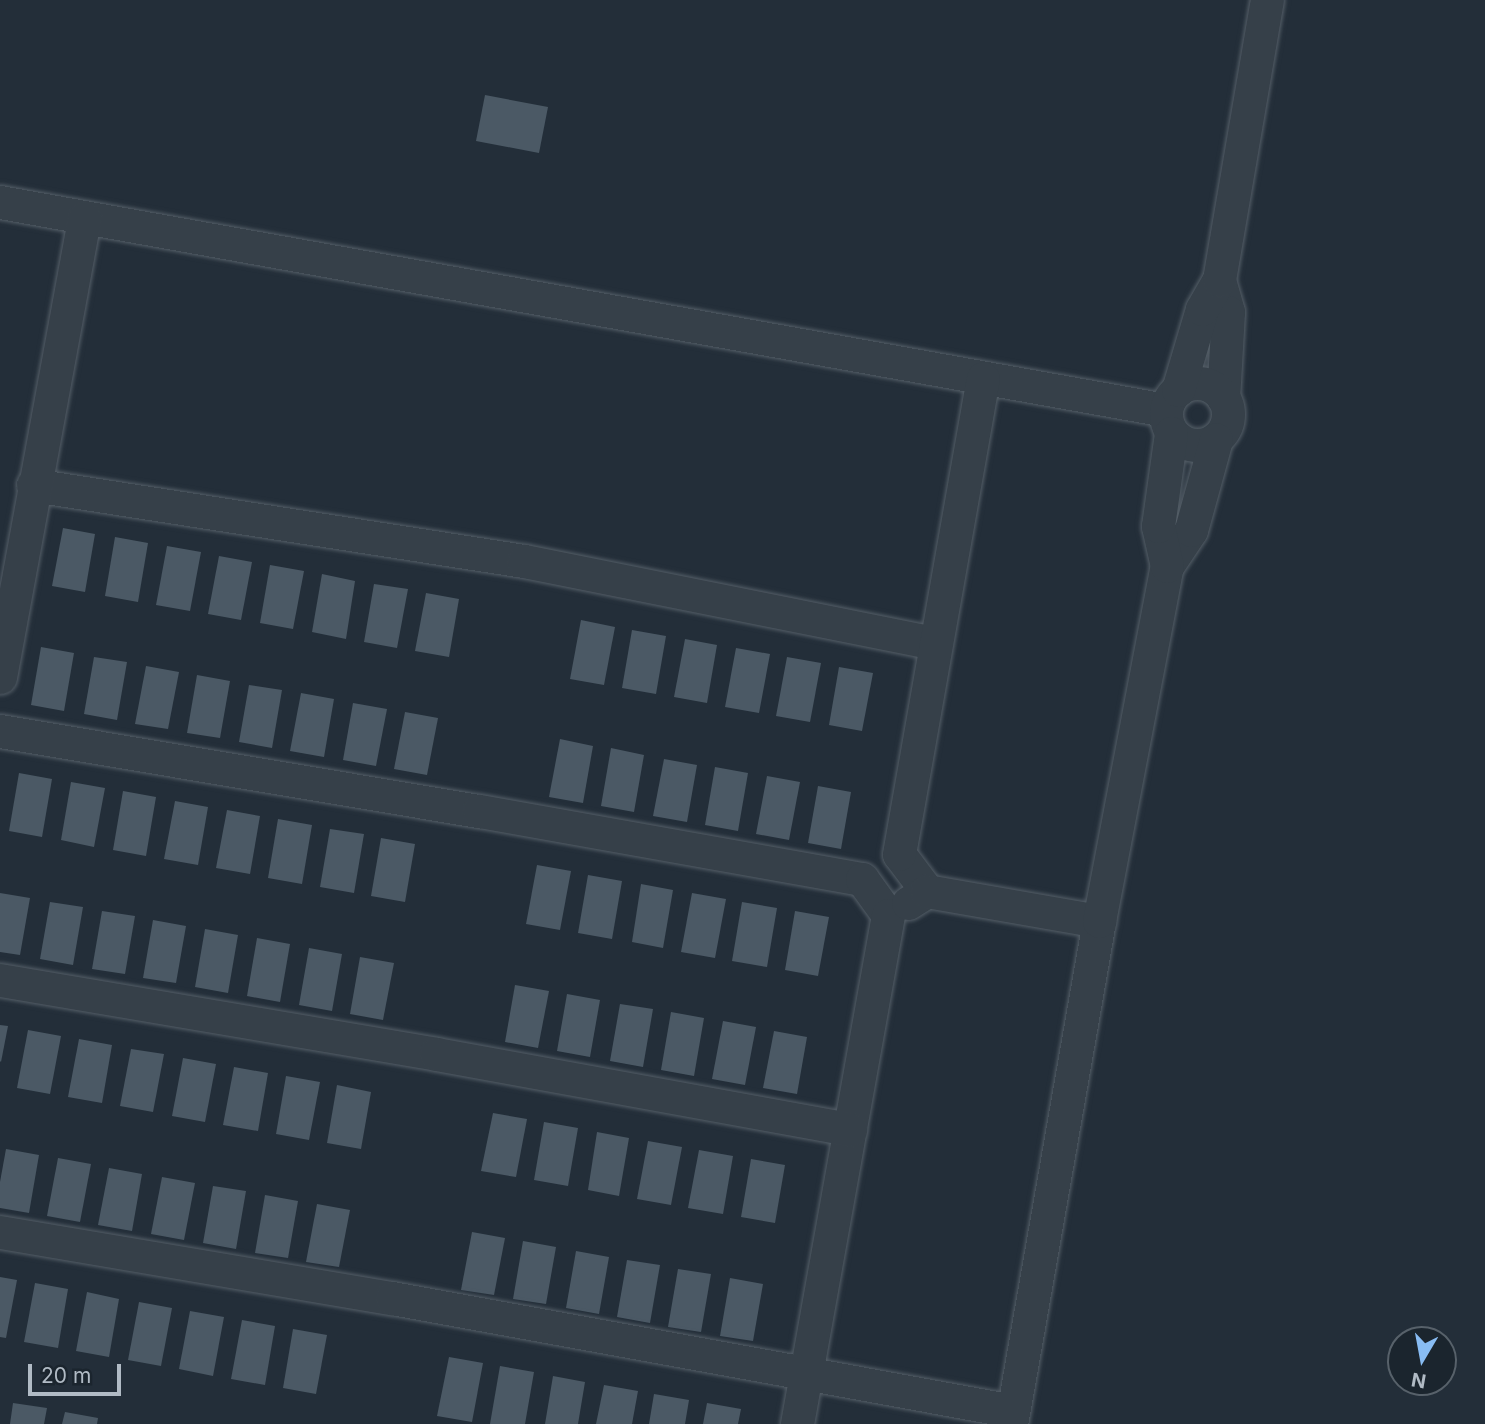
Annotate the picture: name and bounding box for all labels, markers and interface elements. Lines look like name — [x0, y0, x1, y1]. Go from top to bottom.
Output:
north arrow — [1387, 1326, 1457, 1396]
scale bar — [32, 1350, 124, 1394]
text: 20 m — [41, 1363, 91, 1388]
text: N — [1409, 1368, 1428, 1393]

